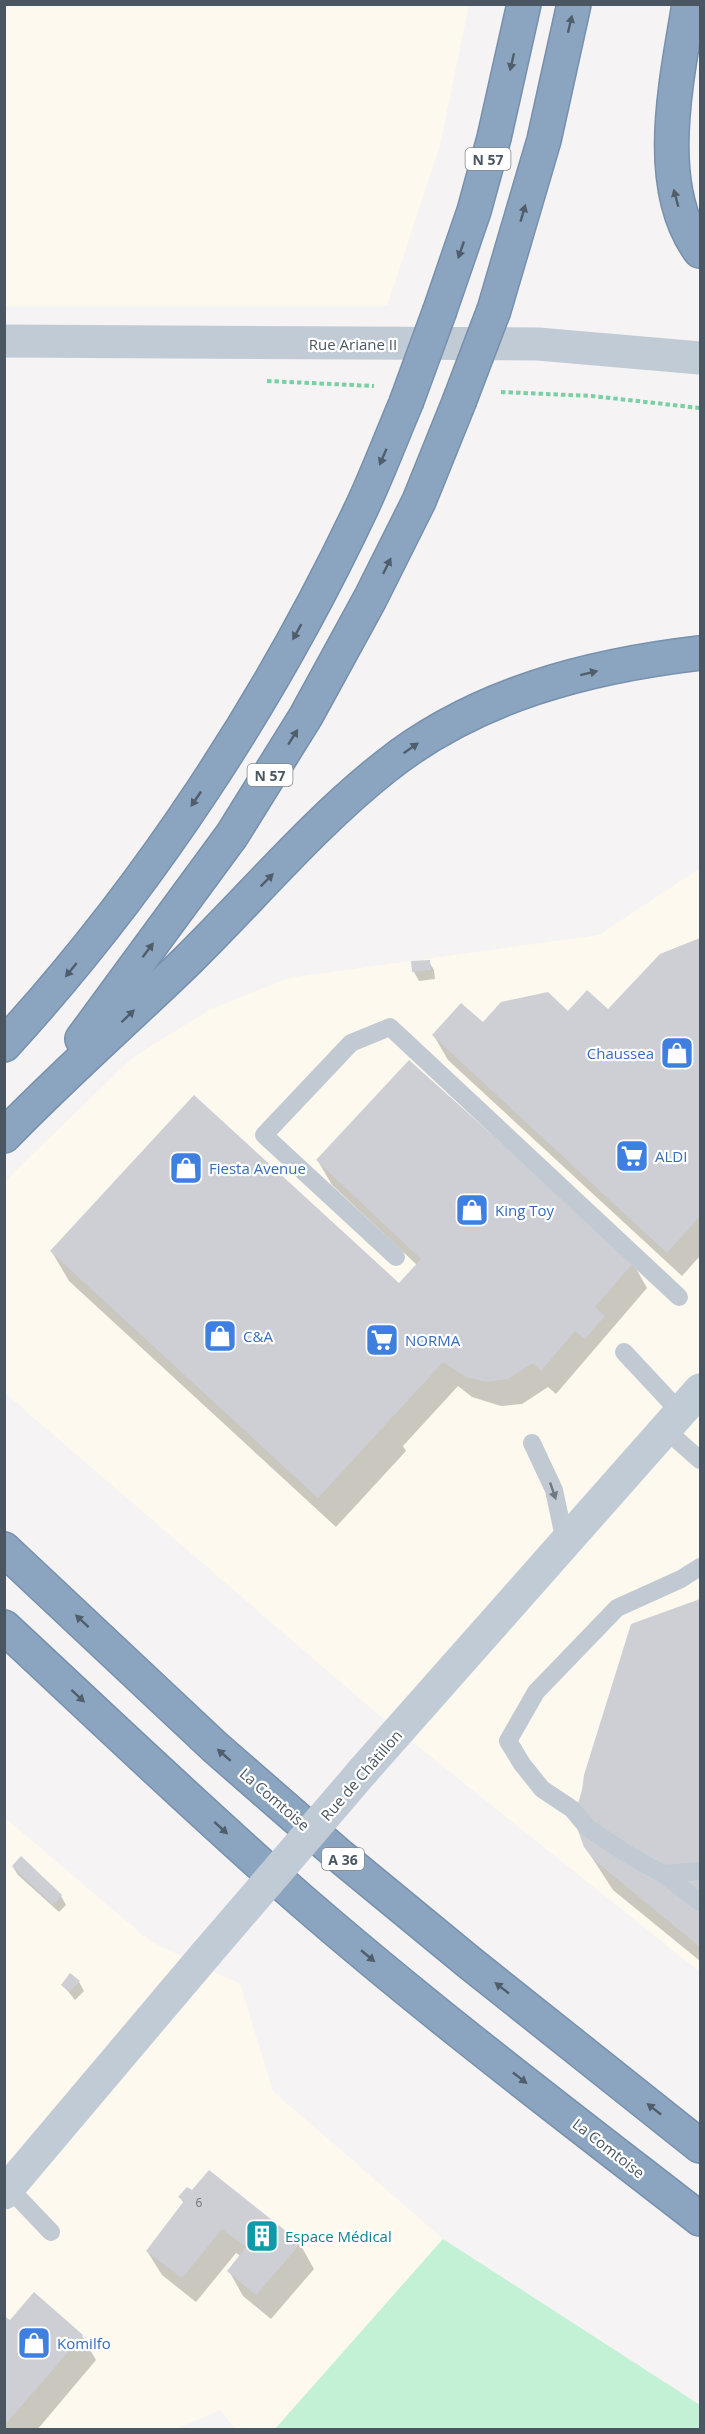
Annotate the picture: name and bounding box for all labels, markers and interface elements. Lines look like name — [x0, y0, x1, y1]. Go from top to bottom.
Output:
one-way arrow — [566, 14, 575, 33]
one-way arrow — [507, 53, 516, 72]
road number: N 57 — [466, 148, 510, 170]
one-way arrow — [671, 189, 681, 208]
one-way arrow — [519, 204, 528, 222]
one-way arrow — [455, 241, 465, 259]
street label: Rue Ariane II — [309, 334, 397, 354]
one-way arrow — [378, 448, 387, 466]
one-way arrow — [382, 557, 391, 574]
one-way arrow — [292, 624, 302, 641]
one-way arrow — [580, 667, 598, 677]
one-way arrow — [288, 729, 299, 745]
one-way arrow — [402, 742, 418, 754]
road number: N 57 — [248, 764, 292, 786]
one-way arrow — [190, 790, 202, 806]
one-way arrow — [260, 873, 274, 887]
one-way arrow — [142, 942, 154, 958]
one-way arrow — [64, 962, 77, 978]
one-way arrow — [121, 1010, 135, 1024]
shop icon: Chaussea — [659, 1035, 695, 1071]
place label: Chaussea — [587, 1043, 654, 1063]
supermarket icon: ALDI — [614, 1138, 650, 1174]
place label: ALDI — [655, 1146, 687, 1166]
shop icon: Fiesta Avenue — [168, 1150, 204, 1186]
place label: Fiesta Avenue — [209, 1158, 306, 1178]
shop icon: King Toy — [454, 1192, 490, 1228]
place label: King Toy — [495, 1200, 554, 1220]
shop icon: C&A — [202, 1318, 238, 1354]
supermarket icon: NORMA — [364, 1322, 400, 1358]
place label: C&A — [243, 1326, 273, 1346]
place label: NORMA — [405, 1330, 461, 1350]
one-way arrow — [549, 1482, 559, 1500]
one-way arrow — [75, 1615, 89, 1629]
one-way arrow — [70, 1688, 84, 1702]
street label: Rue de Châtillon — [316, 1725, 406, 1825]
one-way arrow — [217, 1749, 232, 1762]
street label: La Comtoise — [236, 1763, 314, 1835]
one-way arrow — [213, 1821, 228, 1835]
road number: A 36 — [322, 1848, 364, 1870]
one-way arrow — [360, 1949, 375, 1962]
one-way arrow — [494, 1983, 509, 1995]
one-way arrow — [512, 2072, 527, 2084]
one-way arrow — [647, 2104, 662, 2116]
street label: La Comtoise — [569, 2114, 649, 2182]
house number: 6 — [196, 2194, 203, 2211]
building icon: Espace Médical — [244, 2218, 280, 2254]
place label: Espace Médical — [285, 2226, 392, 2246]
shop icon: Komilfo — [16, 2325, 52, 2361]
place label: Komilfo — [57, 2333, 111, 2353]

